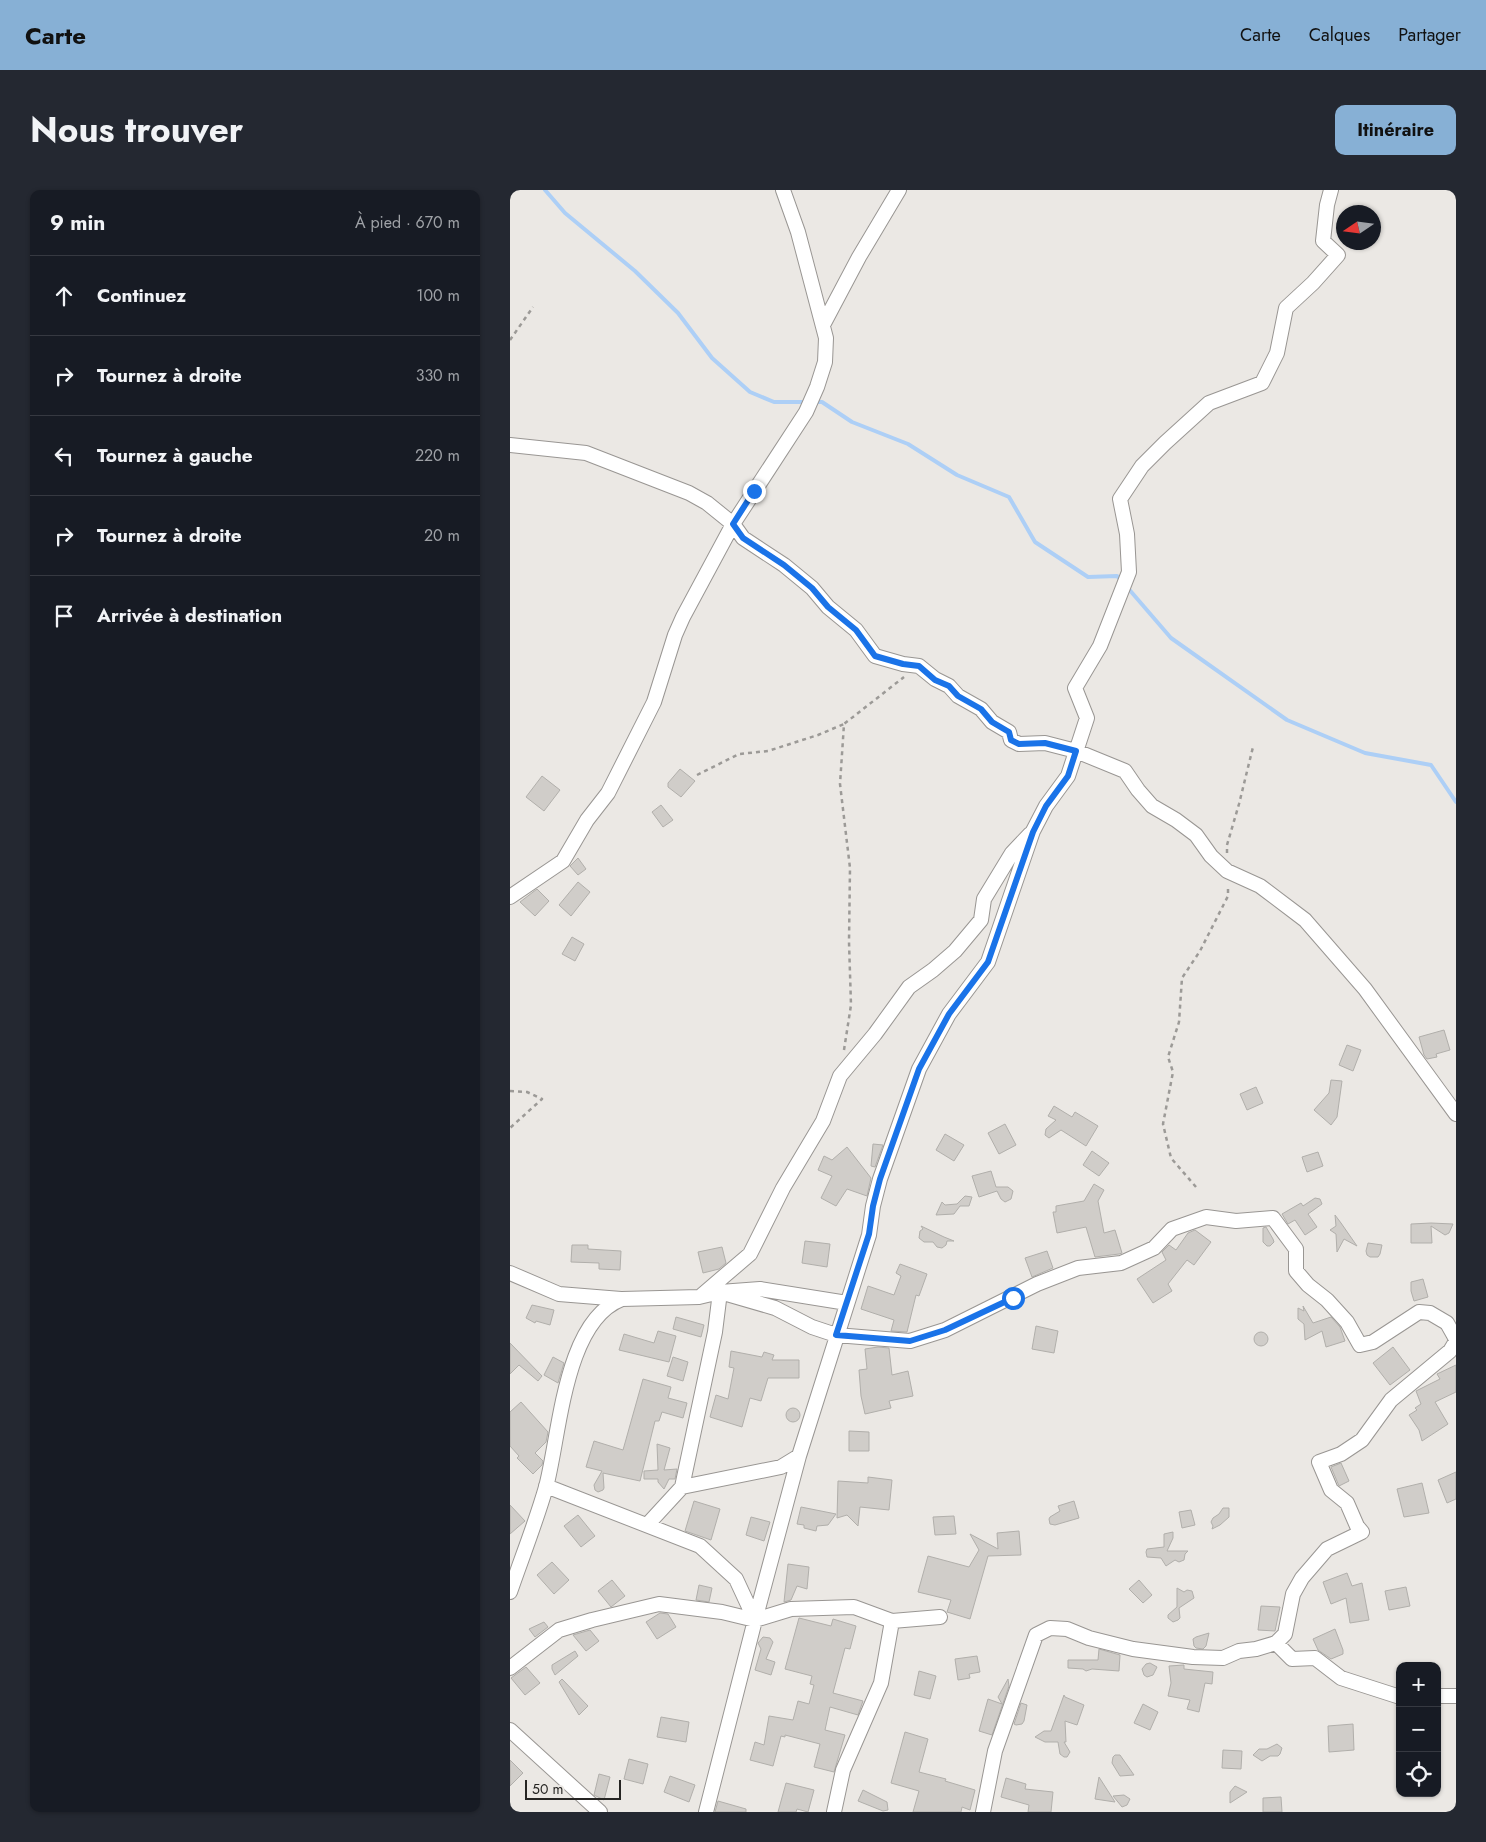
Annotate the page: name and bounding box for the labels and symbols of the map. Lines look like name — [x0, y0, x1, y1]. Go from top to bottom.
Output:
north arrow — [1336, 205, 1381, 250]
route end — [743, 480, 766, 503]
route start — [1002, 1287, 1025, 1310]
scale bar — [525, 1777, 621, 1800]

